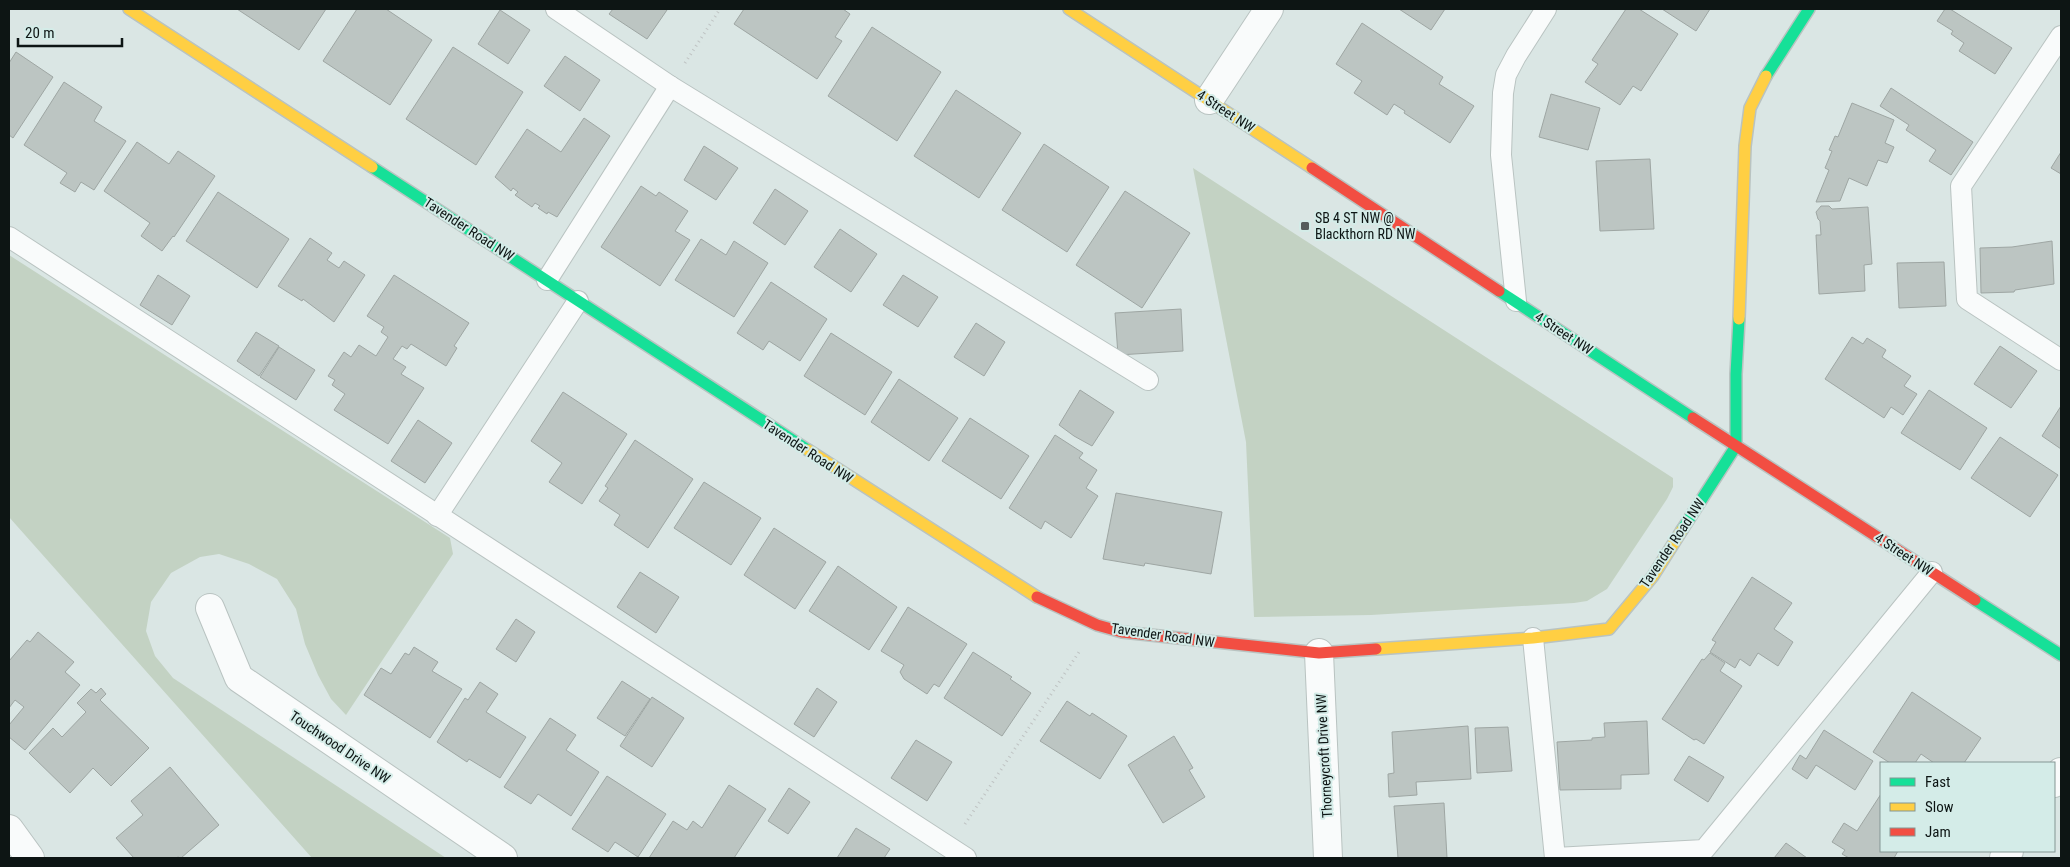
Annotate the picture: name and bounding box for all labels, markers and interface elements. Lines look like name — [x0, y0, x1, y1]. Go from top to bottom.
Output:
scale bar — [18, 15, 121, 47]
text: 20 m — [25, 24, 55, 42]
street label: 4 Street NW — [1194, 86, 1258, 136]
street label: Tavender Road NW — [421, 194, 517, 264]
place label: SB 4 ST NW @ Blackthorn RD NW — [1315, 210, 1416, 242]
marker: SB 4 ST NW @ Blackthorn RD NW — [1299, 220, 1311, 232]
street label: 4 Street NW — [1532, 308, 1596, 358]
street label: Tavender Road NW — [760, 416, 856, 486]
street label: Tavender Road NW — [1636, 495, 1708, 591]
street label: 4 Street NW — [1872, 529, 1936, 579]
street label: Tavender Road NW — [1110, 620, 1216, 650]
street label: Thorneycroft Drive NW — [1313, 693, 1335, 818]
street label: Touchwood Drive NW — [287, 708, 393, 787]
legend — [1880, 762, 2055, 852]
text: Fast — [1925, 773, 1950, 791]
text: Slow — [1925, 798, 1954, 816]
text: Jam — [1925, 823, 1951, 841]

